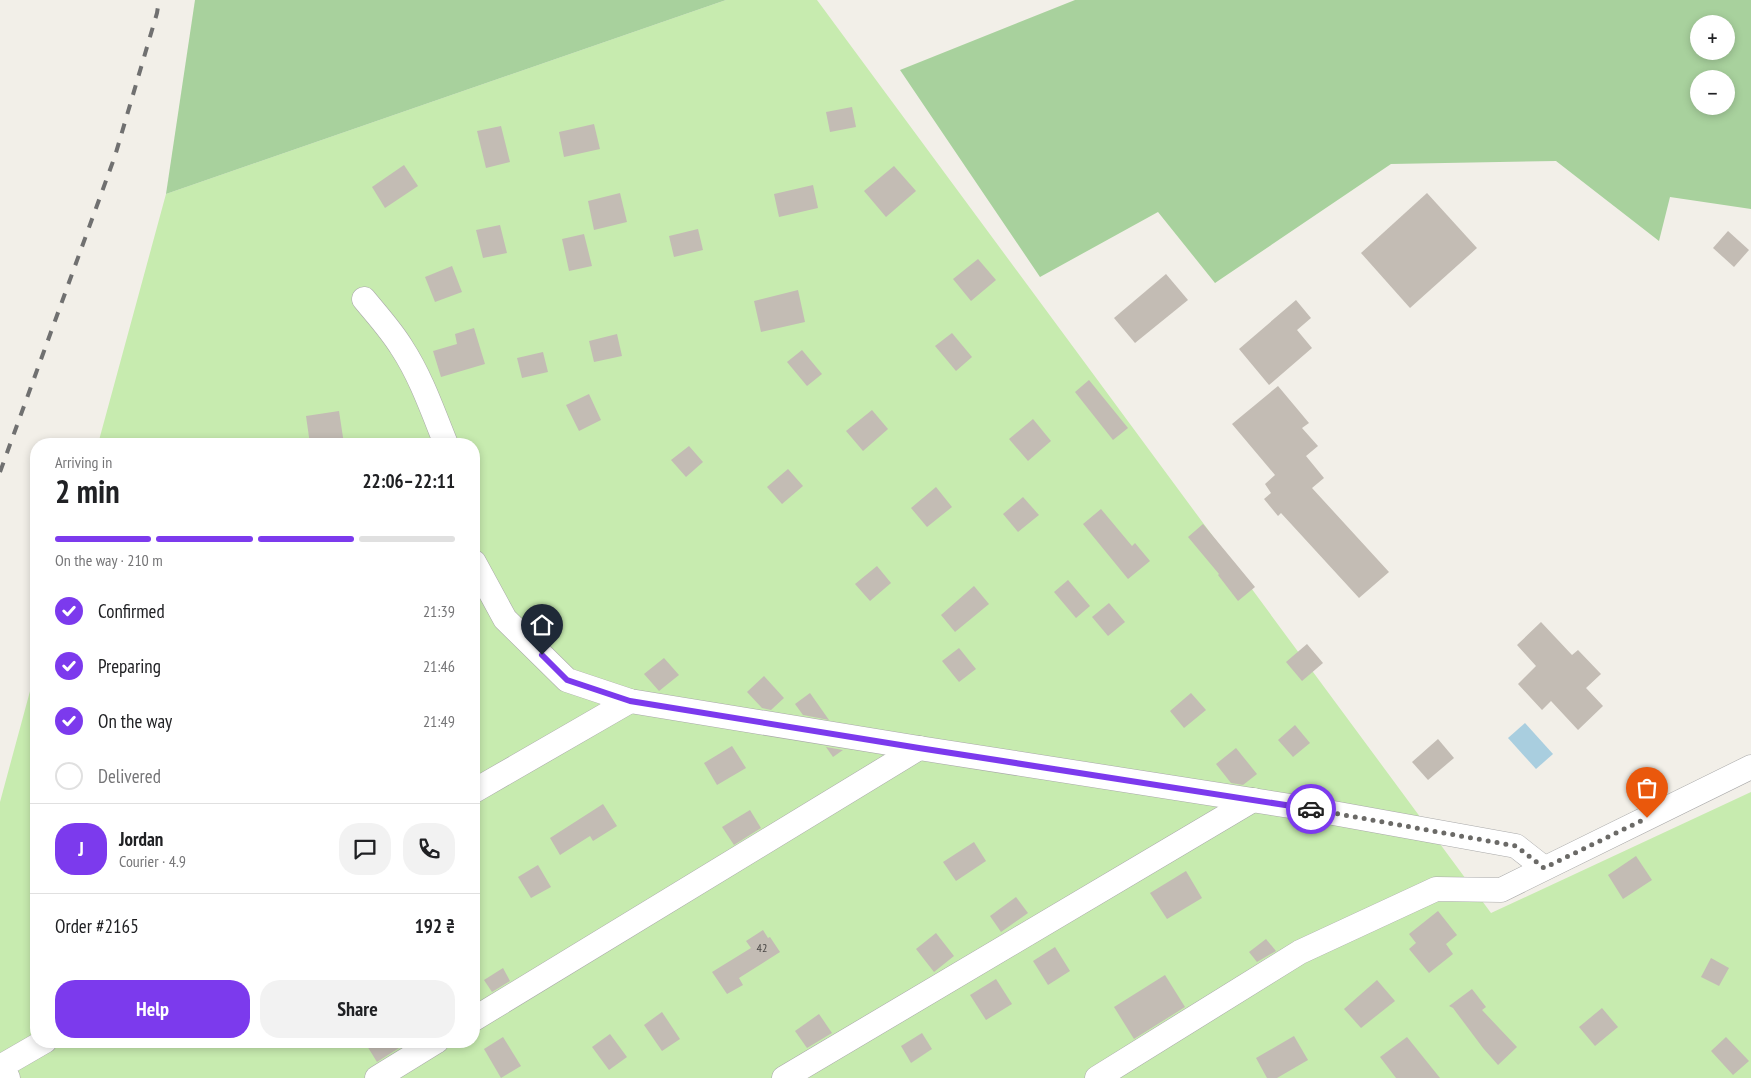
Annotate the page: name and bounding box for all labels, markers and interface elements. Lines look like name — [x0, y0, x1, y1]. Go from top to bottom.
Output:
map controls — [1690, 15, 1735, 115]
button: + — [1690, 15, 1735, 60]
button: − — [1690, 70, 1735, 115]
text: Arriving in — [55, 452, 112, 472]
text: 22:06–22:11 — [362, 469, 455, 493]
text: 2 min — [55, 470, 120, 512]
text: On the way · 210 m — [55, 550, 163, 570]
icon: check — [55, 597, 83, 625]
text: Confirmed — [98, 599, 165, 623]
text: 21:39 — [423, 601, 455, 621]
pin — [521, 604, 563, 655]
icon: home — [528, 611, 556, 639]
icon: check — [55, 652, 83, 680]
text: Preparing — [98, 654, 161, 678]
text: 21:46 — [423, 656, 455, 676]
icon: check — [55, 707, 83, 735]
text: On the way — [98, 709, 172, 733]
text: 21:49 — [423, 711, 455, 731]
text: Delivered — [98, 764, 161, 788]
pin — [1626, 767, 1668, 818]
icon: bag — [1633, 774, 1661, 802]
courier — [1286, 784, 1336, 834]
icon: car — [1297, 795, 1325, 823]
button: chat — [339, 823, 391, 875]
button: phone — [403, 823, 455, 875]
text: Jordan — [119, 827, 163, 851]
text: J — [78, 837, 84, 861]
text: Courier · 4.9 — [119, 851, 186, 871]
text: Order #2165 — [55, 914, 139, 938]
text: 192 ₴ — [415, 914, 455, 938]
house number: 42 — [757, 940, 767, 955]
button: Help — [55, 980, 250, 1038]
button: Share — [260, 980, 455, 1038]

